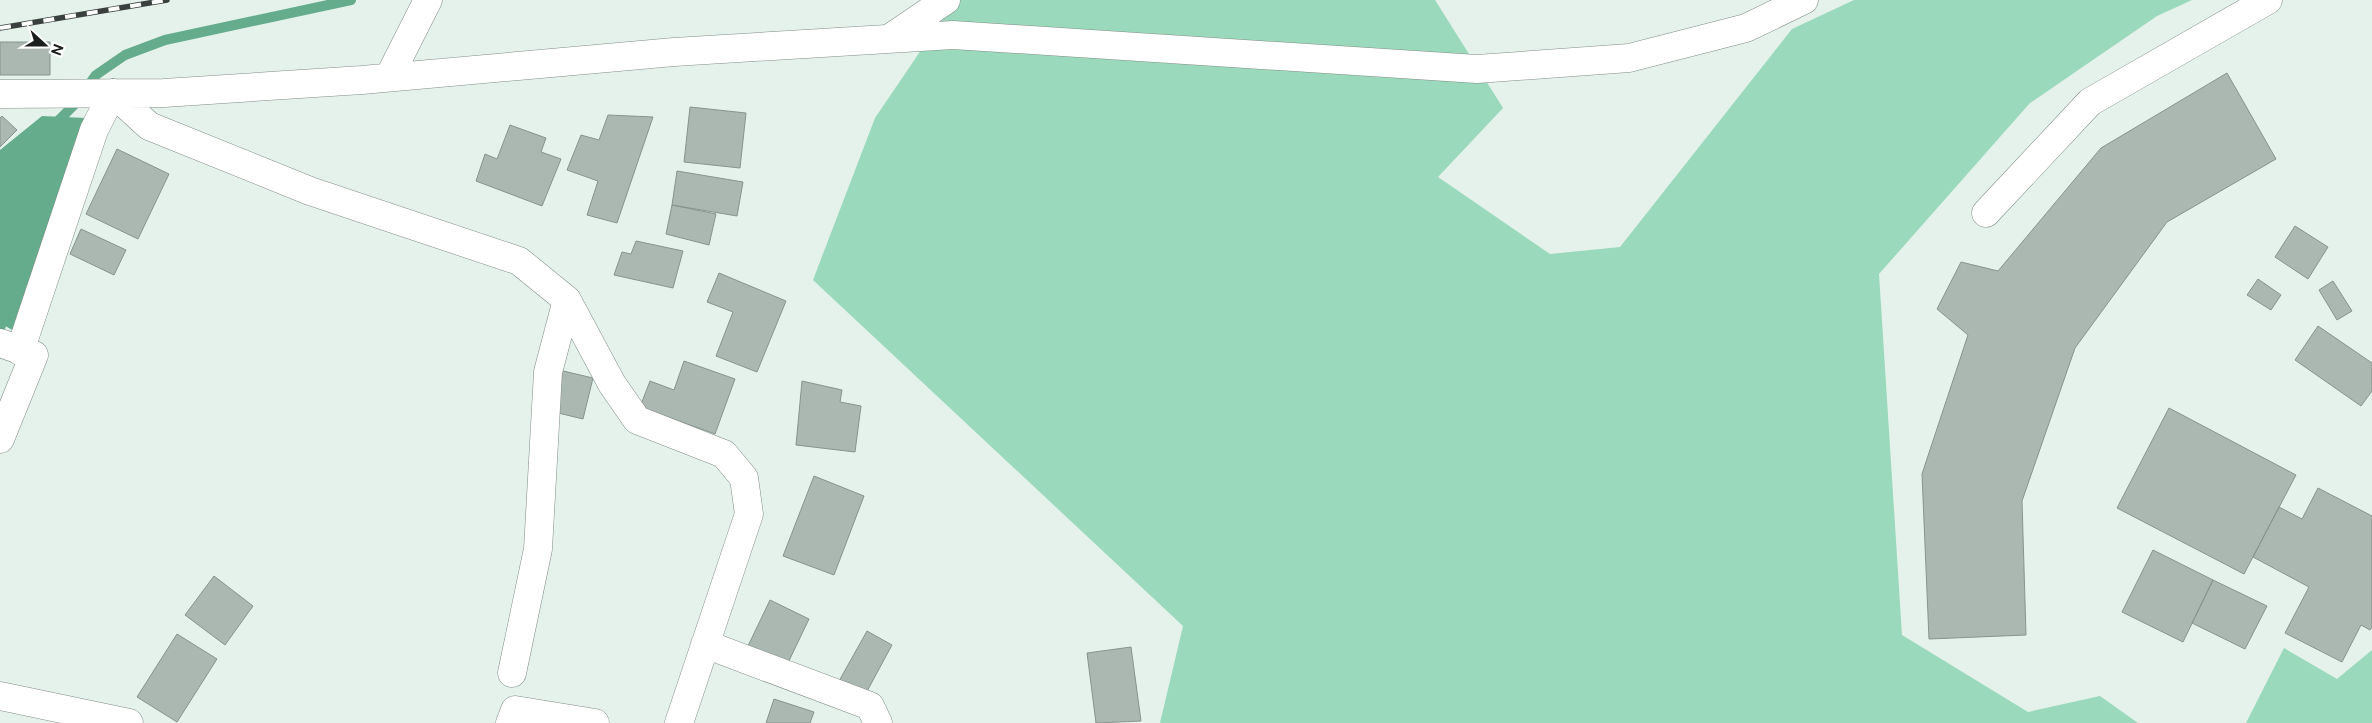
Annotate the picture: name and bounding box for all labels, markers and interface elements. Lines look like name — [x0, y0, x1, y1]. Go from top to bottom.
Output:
north arrow — [20, 20, 70, 70]
text: N — [48, 42, 67, 58]

